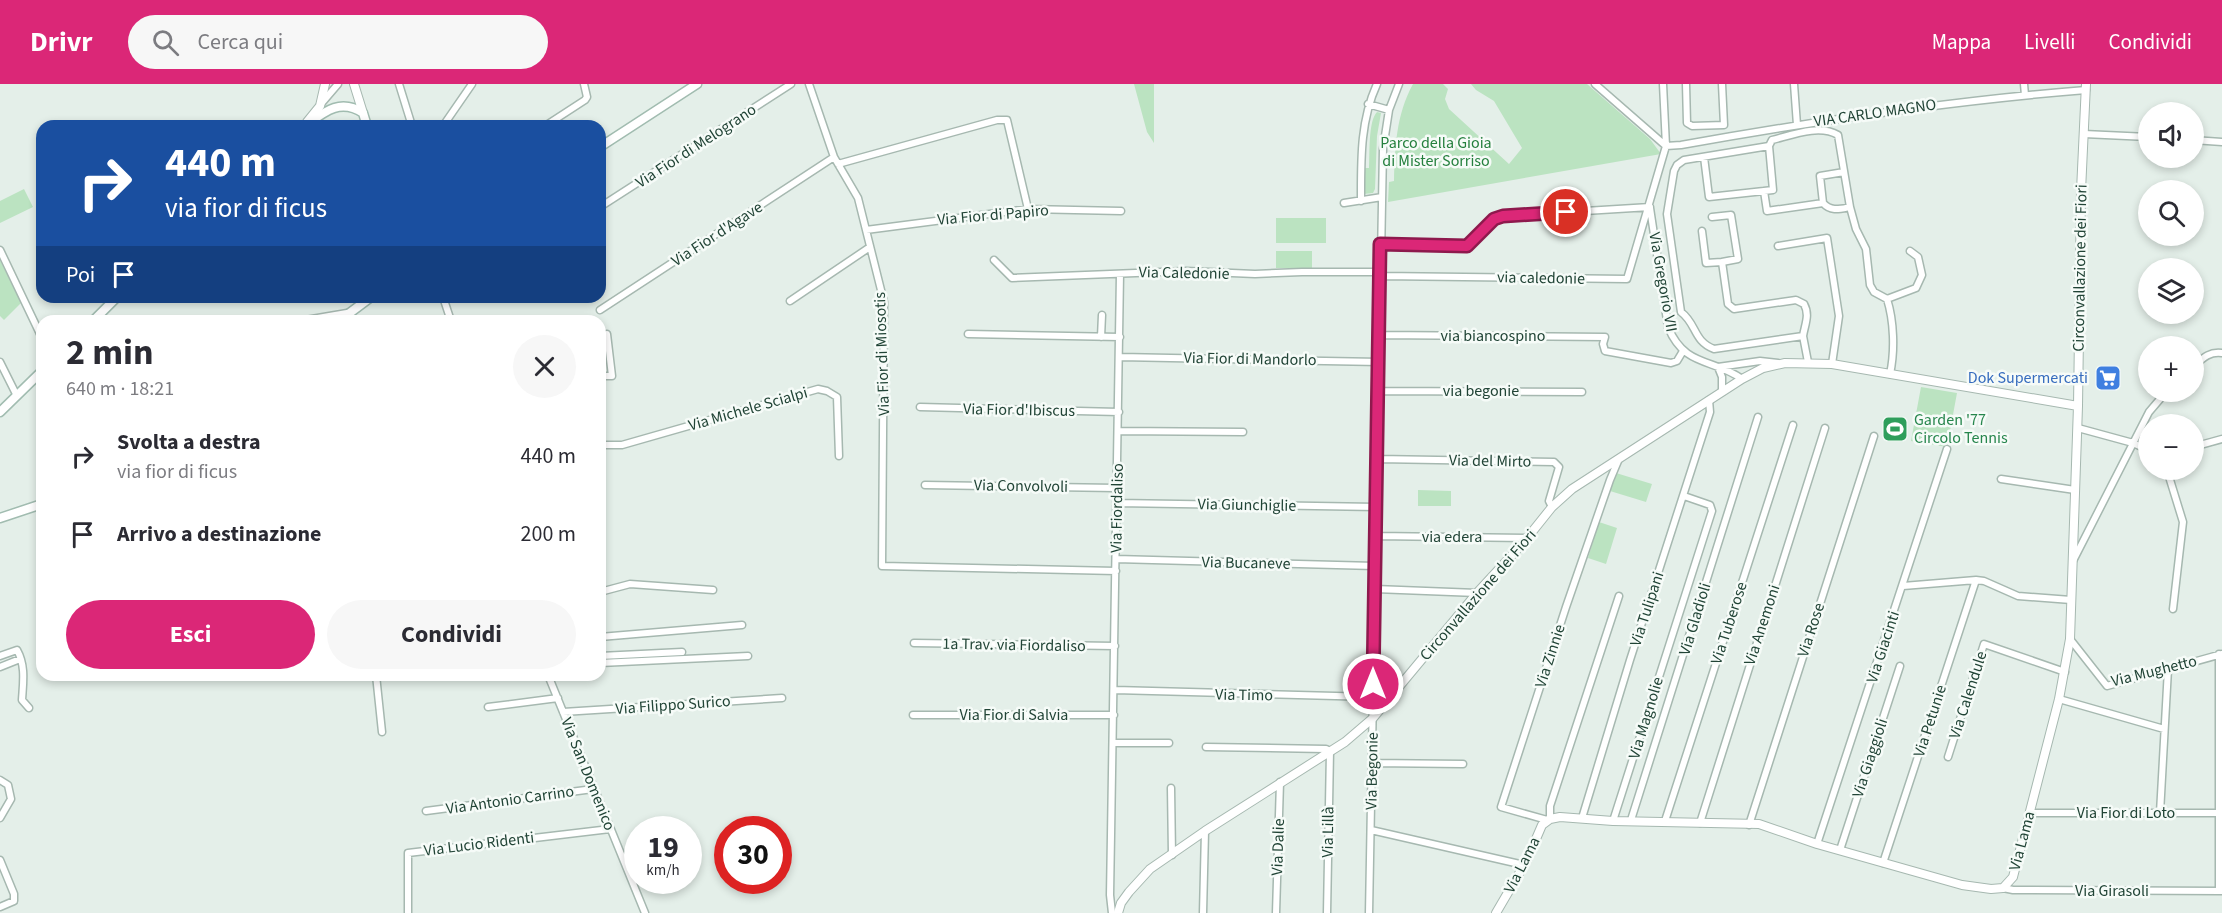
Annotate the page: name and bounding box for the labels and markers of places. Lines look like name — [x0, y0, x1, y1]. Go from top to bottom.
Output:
pin — [1540, 186, 1591, 237]
supermarket icon: Dok Supermercati — [2093, 363, 2123, 393]
place label: Dok Supermercati — [1968, 367, 2088, 389]
place label: Garden '77 Circolo Tennis — [1914, 409, 2008, 449]
sports icon: Garden '77 Circolo Tennis — [1880, 414, 1910, 444]

